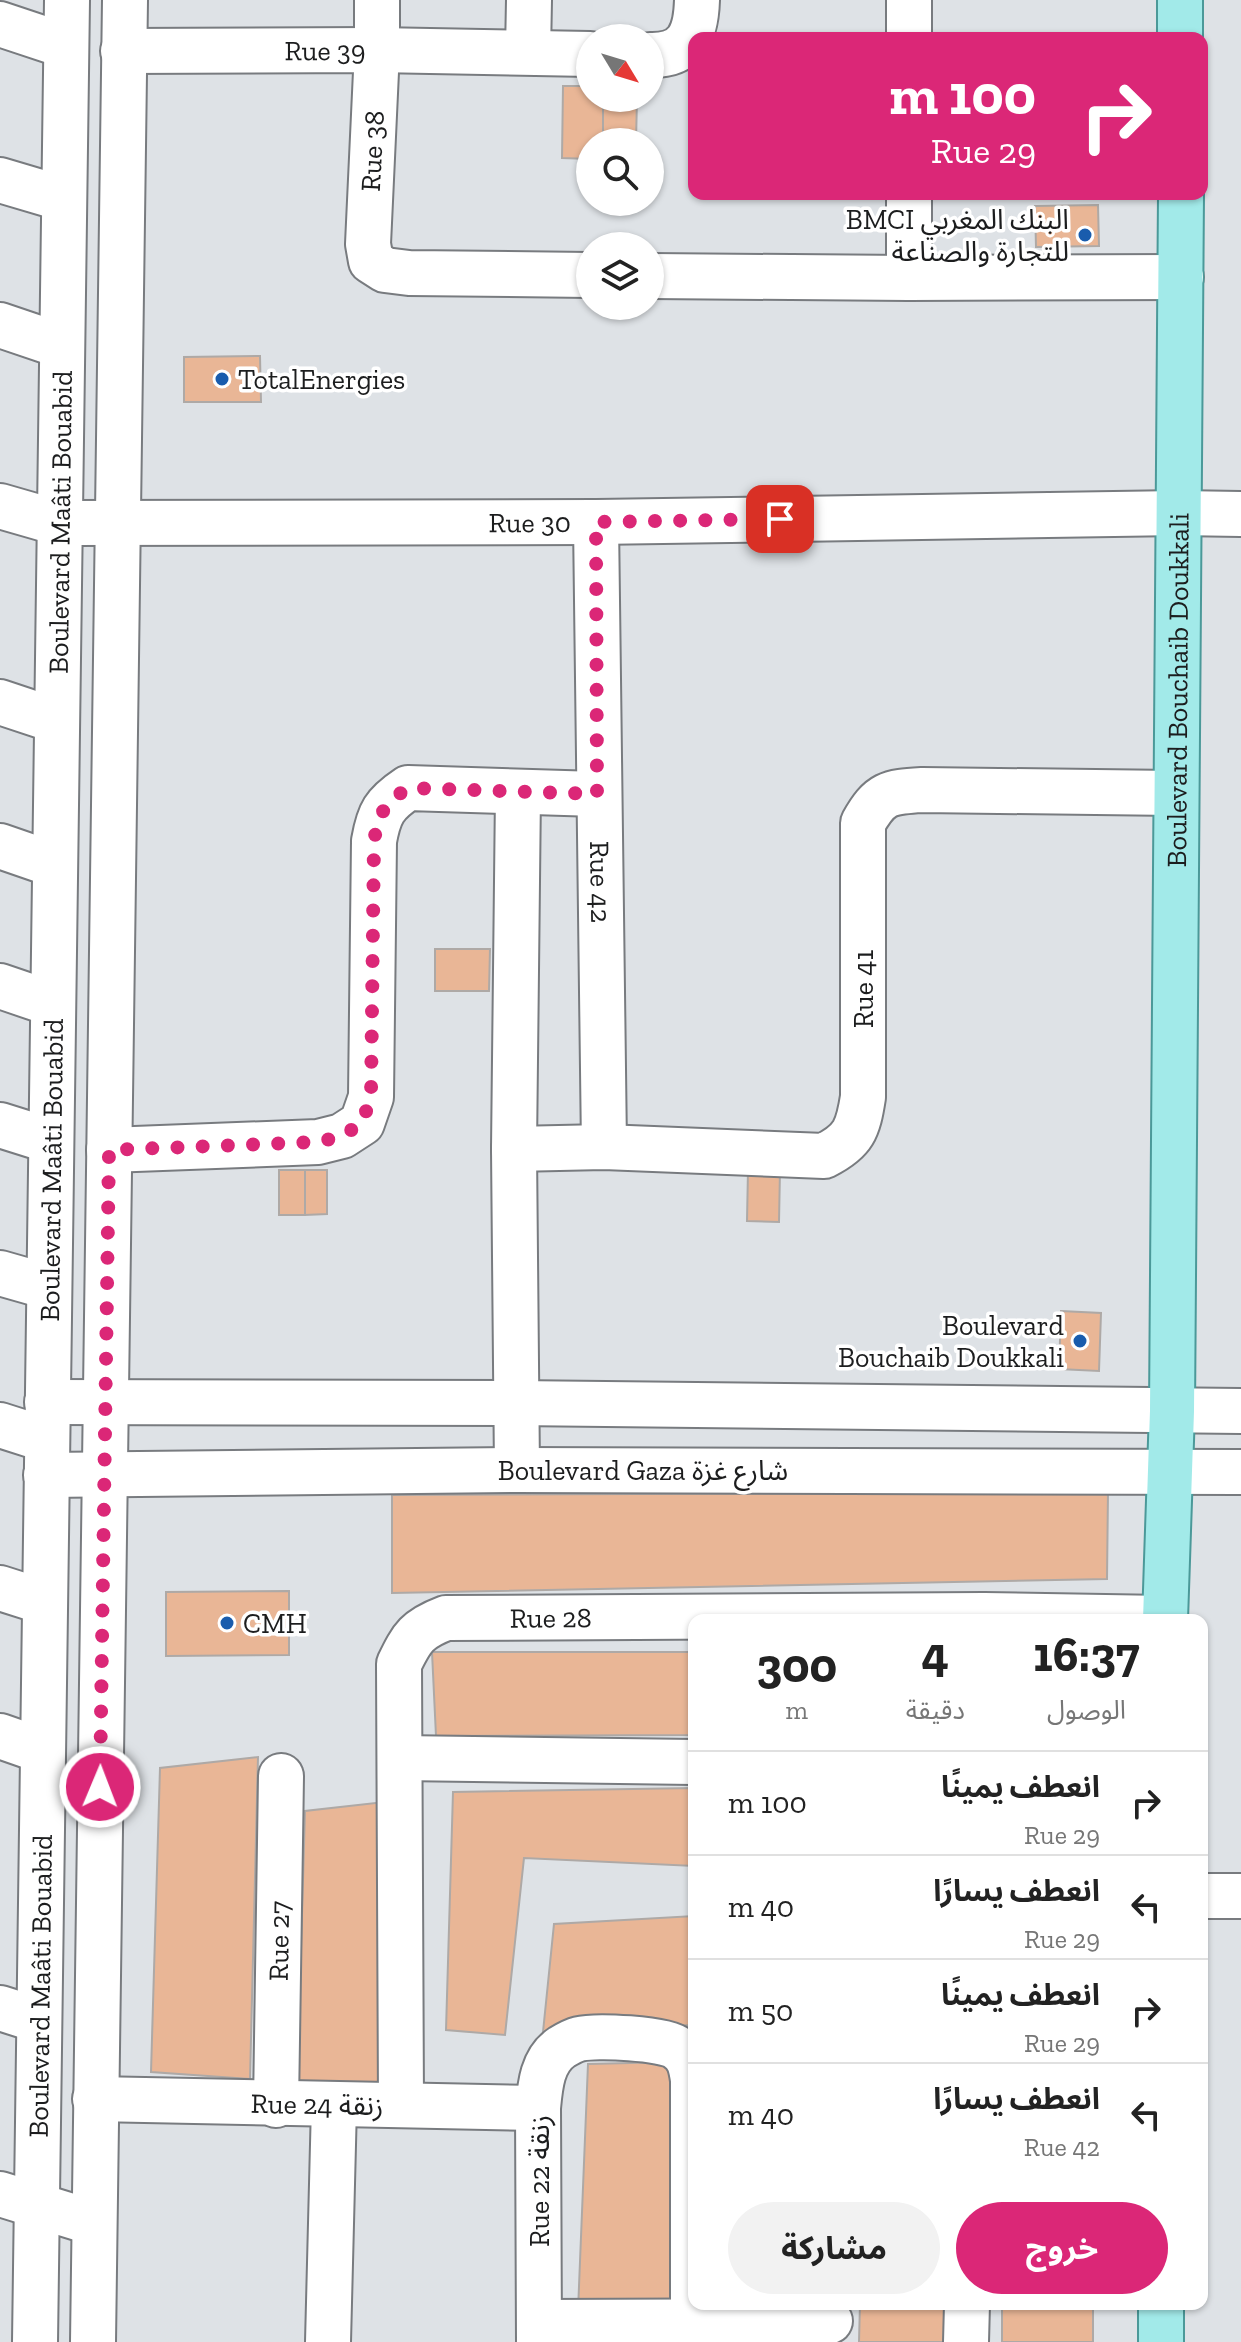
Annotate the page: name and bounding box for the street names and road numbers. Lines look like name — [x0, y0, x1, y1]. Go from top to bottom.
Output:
street label: Rue 39 — [284, 34, 366, 67]
street label: Rue 38 — [354, 110, 391, 192]
street label: Boulevard Maâti Bouabid — [42, 370, 79, 674]
street label: Rue 30 — [488, 506, 571, 539]
street label: Boulevard Bouchaib Doukkali — [1160, 513, 1196, 868]
street label: Rue 42 — [583, 841, 617, 923]
street label: Rue 41 — [847, 950, 880, 1028]
street label: Boulevard Maâti Bouabid — [33, 1018, 70, 1322]
street label: Boulevard Gaza شارع غزة — [498, 1454, 788, 1491]
street label: Rue 28 — [510, 1601, 592, 1635]
street label: Boulevard Maâti Bouabid — [22, 1834, 59, 2138]
street label: Rue 27 — [262, 1901, 296, 1981]
street label: Rue 24 زنقة — [250, 2087, 384, 2122]
street label: Rue 22 زنقة — [523, 2115, 556, 2247]

